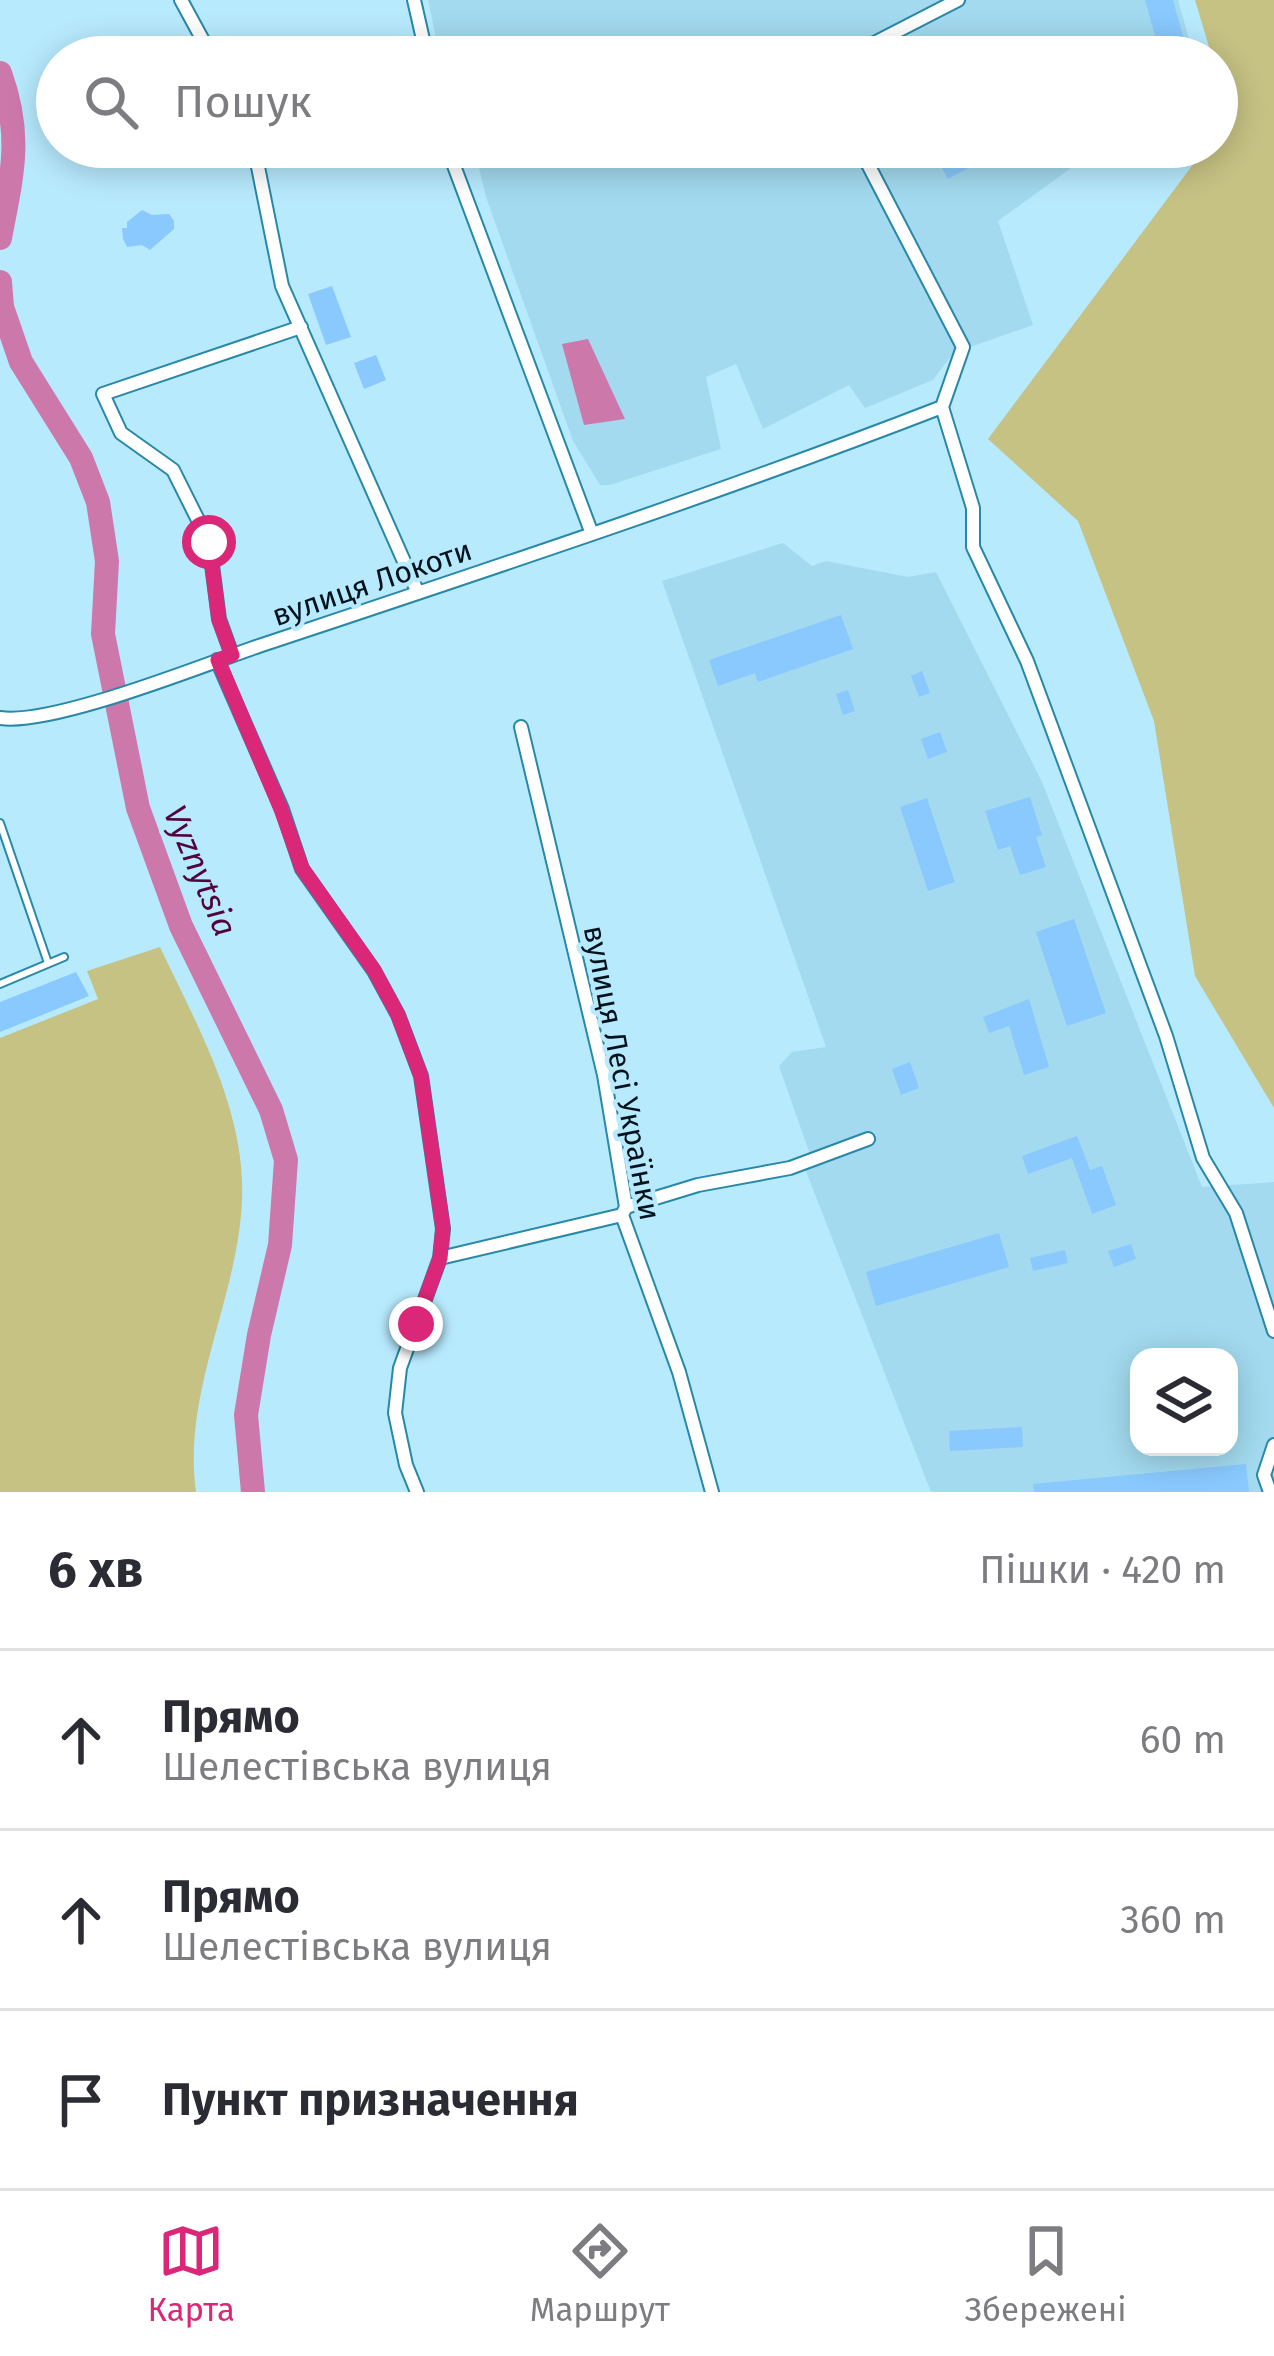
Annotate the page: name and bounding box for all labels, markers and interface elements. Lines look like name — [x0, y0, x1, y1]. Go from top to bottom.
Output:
search box — [36, 36, 1238, 168]
icon: search — [78, 69, 144, 135]
text: Пошук — [174, 75, 312, 129]
route start — [182, 515, 236, 569]
street label: вулиця Локоти — [267, 532, 477, 634]
water label: Vyznytsia — [155, 800, 245, 942]
street label: вулиця Лесі Українки — [576, 922, 668, 1224]
route end — [389, 1297, 443, 1351]
map controls — [1130, 1348, 1238, 1456]
button: layers — [1130, 1348, 1238, 1456]
text: 6 хв — [48, 1539, 143, 1601]
text: Пішки · 420 m — [979, 1547, 1226, 1593]
text: Прямо — [162, 1690, 300, 1744]
icon: ahead — [48, 1707, 114, 1773]
text: 60 m — [1140, 1717, 1226, 1763]
text: Шелестівська вулиця — [162, 1744, 552, 1790]
text: Прямо — [162, 1870, 300, 1924]
icon: ahead — [48, 1887, 114, 1953]
text: 360 m — [1120, 1897, 1226, 1943]
text: Шелестівська вулиця — [162, 1924, 552, 1970]
icon: arrive — [48, 2067, 114, 2133]
text: Пункт призначення — [162, 2073, 579, 2127]
tab: Карта — [147, 2218, 235, 2330]
tab: Маршрут — [530, 2218, 670, 2330]
tab: Збережені — [965, 2218, 1127, 2330]

